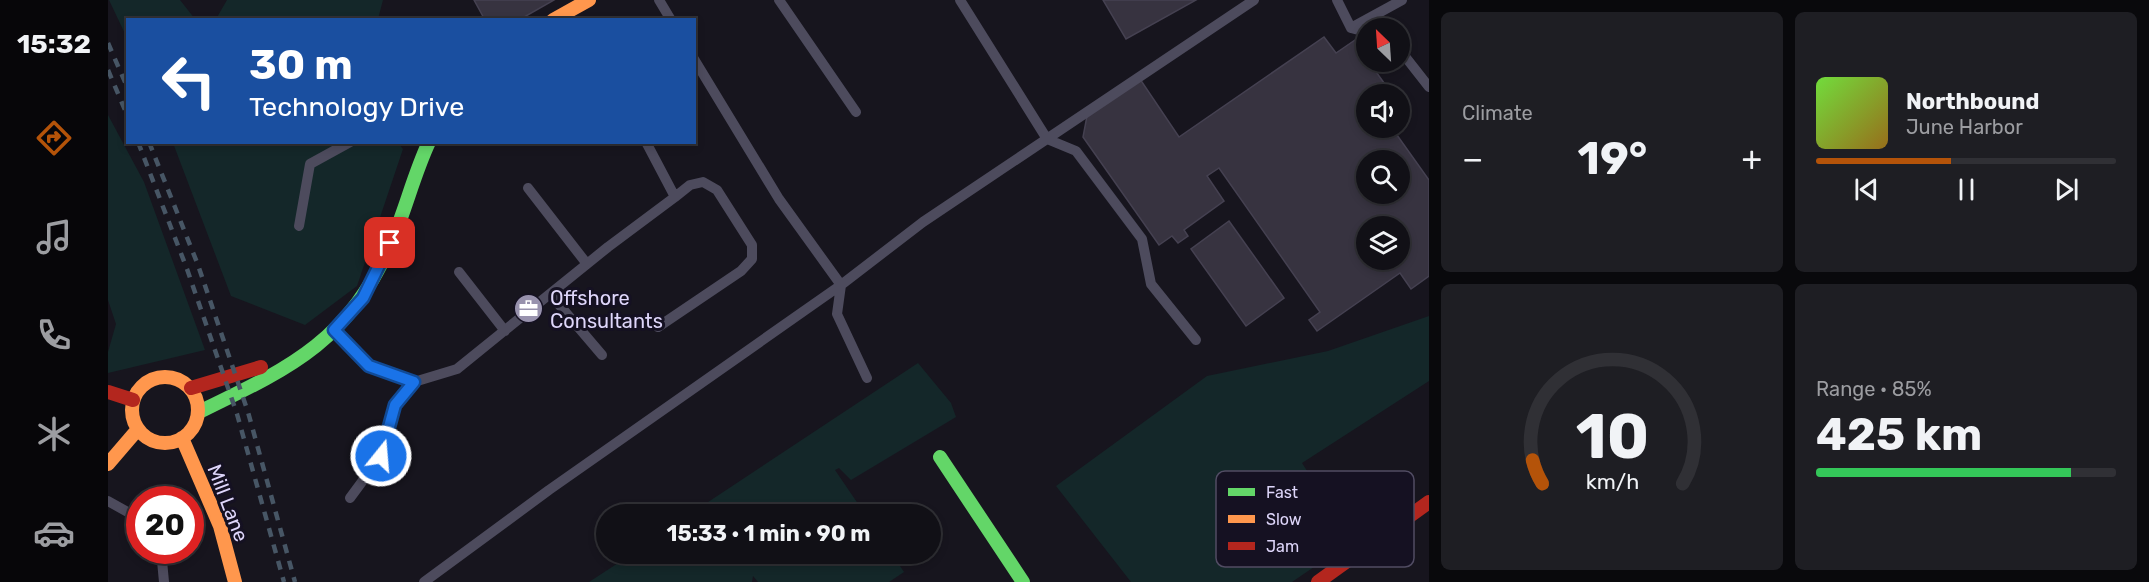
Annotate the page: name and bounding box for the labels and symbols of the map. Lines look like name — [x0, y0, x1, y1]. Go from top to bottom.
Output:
north arrow — [1356, 18, 1410, 72]
pin — [364, 217, 415, 268]
place label: Offshore Consultants — [550, 286, 663, 333]
office icon: Offshore Consultants — [513, 293, 545, 325]
position arrow — [349, 424, 413, 488]
street label: Mill Lane — [202, 461, 254, 545]
legend — [1216, 471, 1414, 567]
text: Fast — [1266, 483, 1298, 502]
speed limit sign: 20 — [126, 486, 204, 564]
text: Slow — [1266, 510, 1302, 529]
text: Jam — [1266, 537, 1299, 556]

